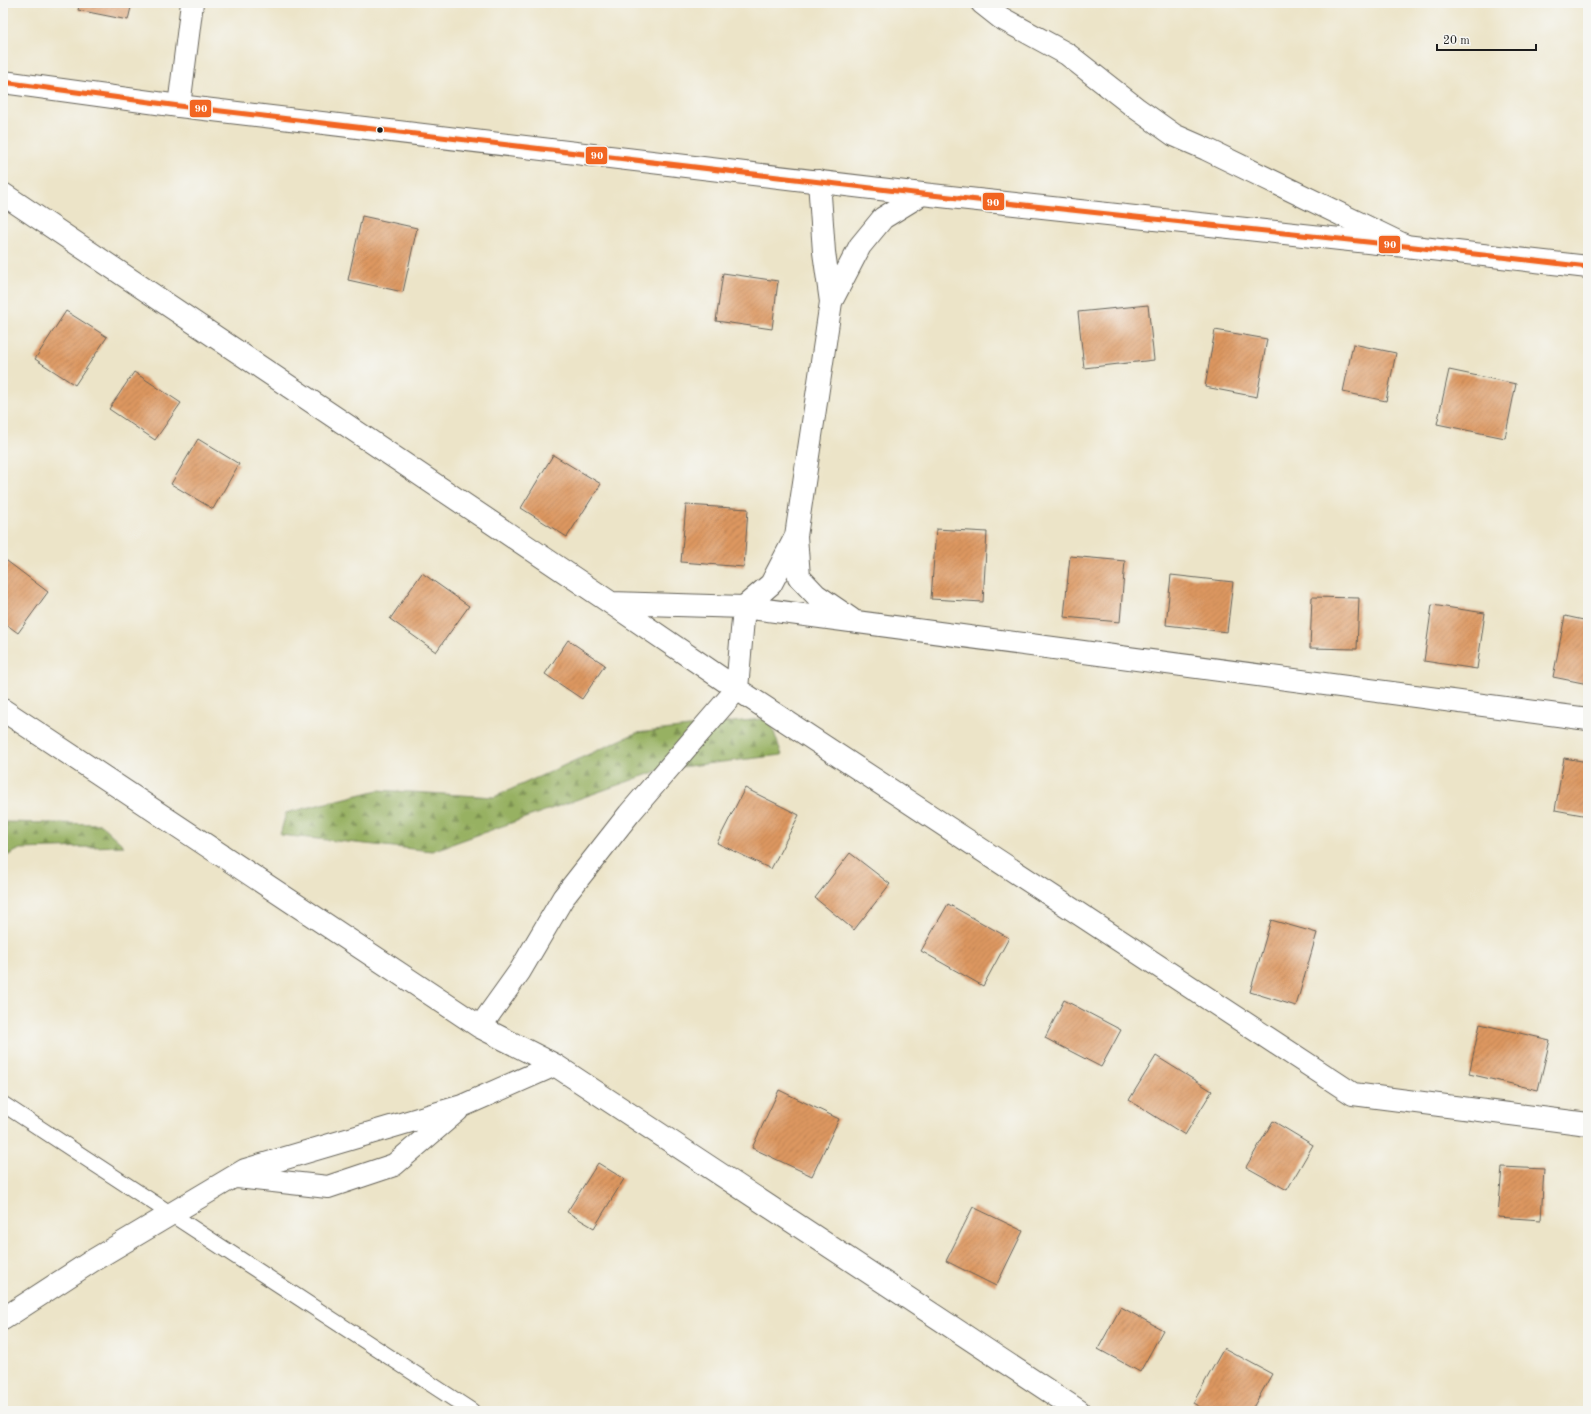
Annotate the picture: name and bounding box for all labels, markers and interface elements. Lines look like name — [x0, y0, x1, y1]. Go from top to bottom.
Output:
scale bar — [1437, 26, 1536, 52]
text: 20 m — [1443, 35, 1470, 47]
line badge: 90 — [189, 99, 212, 118]
text: 90 — [195, 104, 207, 115]
unlabelled marker — [375, 125, 385, 135]
line badge: 90 — [585, 146, 608, 165]
text: 90 — [591, 151, 603, 162]
line badge: 90 — [982, 192, 1005, 211]
text: 90 — [987, 198, 999, 209]
line badge: 90 — [1378, 235, 1401, 254]
text: 90 — [1384, 240, 1396, 251]

